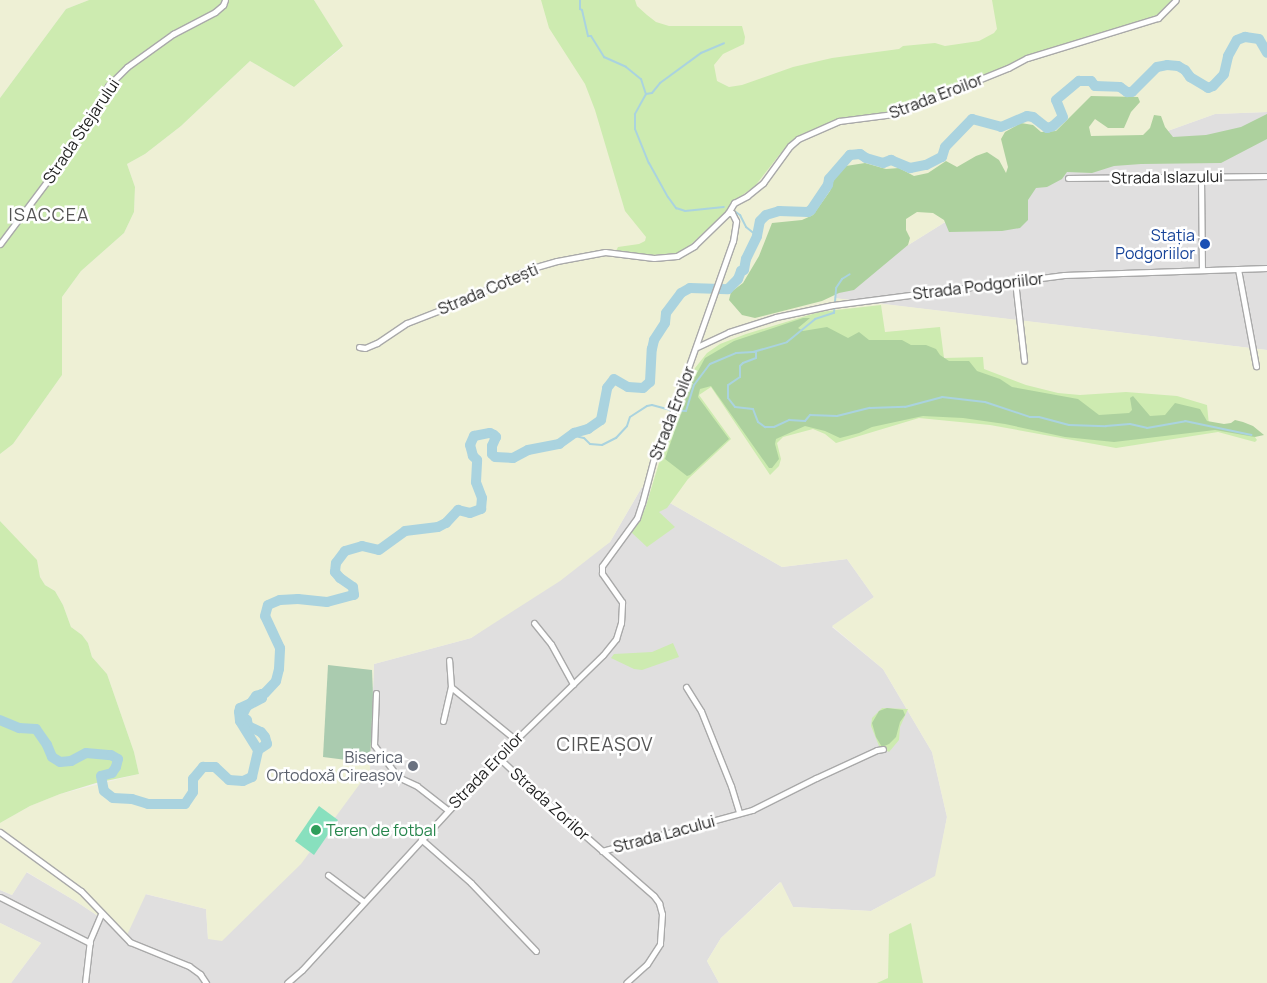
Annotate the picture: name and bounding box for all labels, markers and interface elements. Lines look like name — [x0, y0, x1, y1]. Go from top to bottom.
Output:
street label: Strada Eroilor — [886, 69, 986, 123]
street label: Strada Stejarului — [39, 75, 123, 187]
street label: Strada Islazului — [1111, 166, 1223, 188]
district label: ISACCEA — [8, 203, 90, 225]
place label: Stația Podgoriilor — [1115, 225, 1195, 263]
marker: Stația Podgoriilor — [1199, 238, 1211, 250]
street label: Strada Cotești — [435, 259, 541, 319]
street label: Strada Podgoriilor — [911, 268, 1045, 304]
street label: Strada Eroilor — [645, 363, 699, 463]
street label: Strada Eroilor — [445, 728, 527, 812]
district label: CIREAȘOV — [556, 734, 654, 756]
place label: Biserica Ortodoxă Cireașov — [267, 747, 403, 785]
marker: Biserica Ortodoxă Cireașov — [407, 760, 419, 772]
street label: Strada Zorilor — [506, 763, 594, 845]
street label: Strada Lacului — [611, 811, 717, 857]
place label: Teren de fotbal — [326, 820, 436, 840]
marker: Teren de fotbal — [310, 824, 322, 836]

